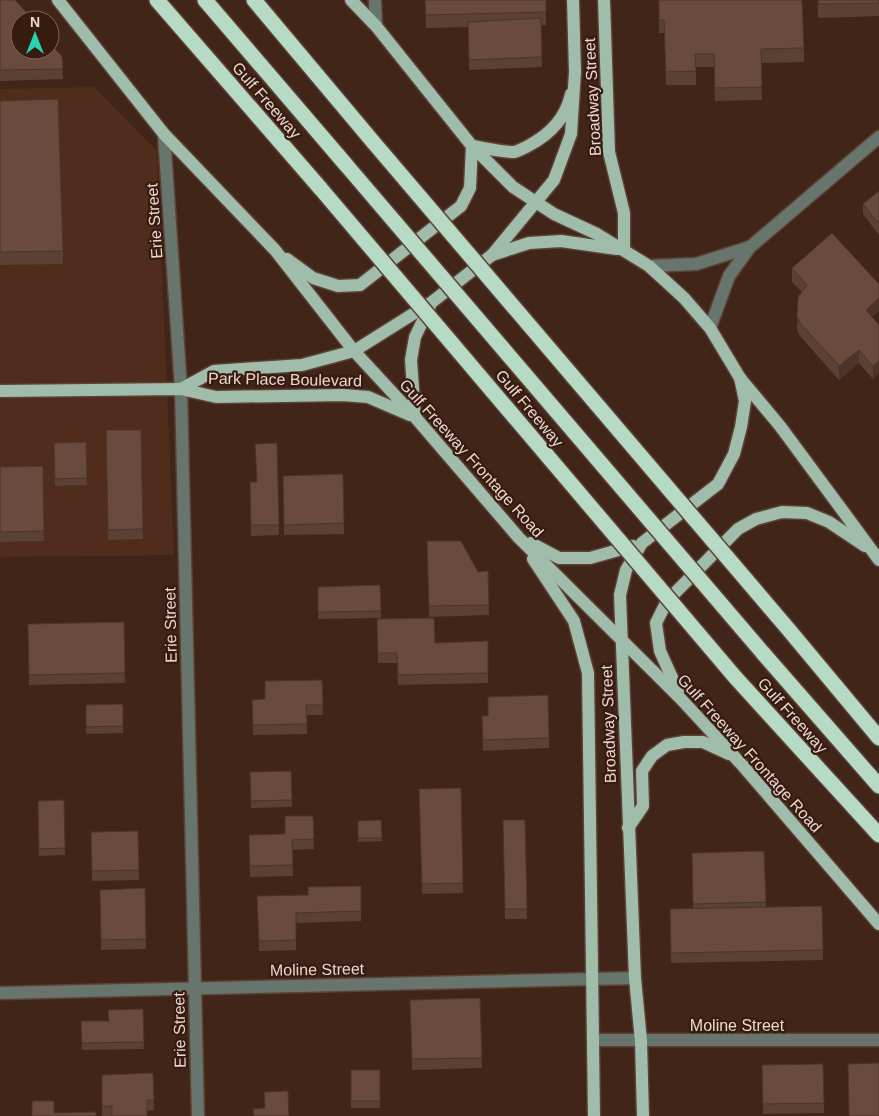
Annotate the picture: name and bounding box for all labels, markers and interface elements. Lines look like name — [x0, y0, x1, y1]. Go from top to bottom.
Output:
north arrow — [10, 10, 60, 60]
text: N — [30, 14, 40, 30]
street label: Broadway Street — [581, 37, 604, 156]
street label: Gulf Freeway — [229, 59, 304, 142]
street label: Erie Street — [143, 182, 166, 259]
street label: Gulf Freeway — [493, 366, 567, 450]
street label: Park Place Boulevard — [208, 370, 362, 389]
street label: Gulf Freeway Frontage Road — [396, 376, 547, 541]
street label: Erie Street — [161, 587, 180, 663]
street label: Broadway Street — [598, 664, 619, 783]
street label: Gulf Freeway Frontage Road — [674, 671, 825, 836]
street label: Gulf Freeway — [754, 674, 831, 756]
street label: Moline Street — [270, 960, 365, 979]
street label: Erie Street — [170, 992, 189, 1068]
street label: Moline Street — [690, 1017, 785, 1034]

